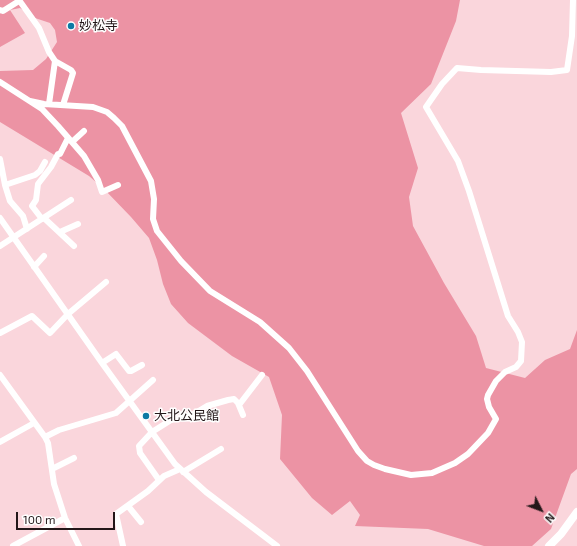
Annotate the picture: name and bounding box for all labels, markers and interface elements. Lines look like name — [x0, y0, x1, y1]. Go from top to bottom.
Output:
place label: 妙松寺 — [79, 18, 118, 34]
marker: 妙松寺 — [66, 21, 76, 31]
place label: 大北公民館 — [154, 408, 219, 424]
marker: 大北公民館 — [141, 411, 151, 421]
north arrow — [521, 490, 561, 530]
scale bar — [18, 504, 117, 530]
text: N — [543, 511, 558, 526]
text: 100 m — [23, 512, 55, 526]

